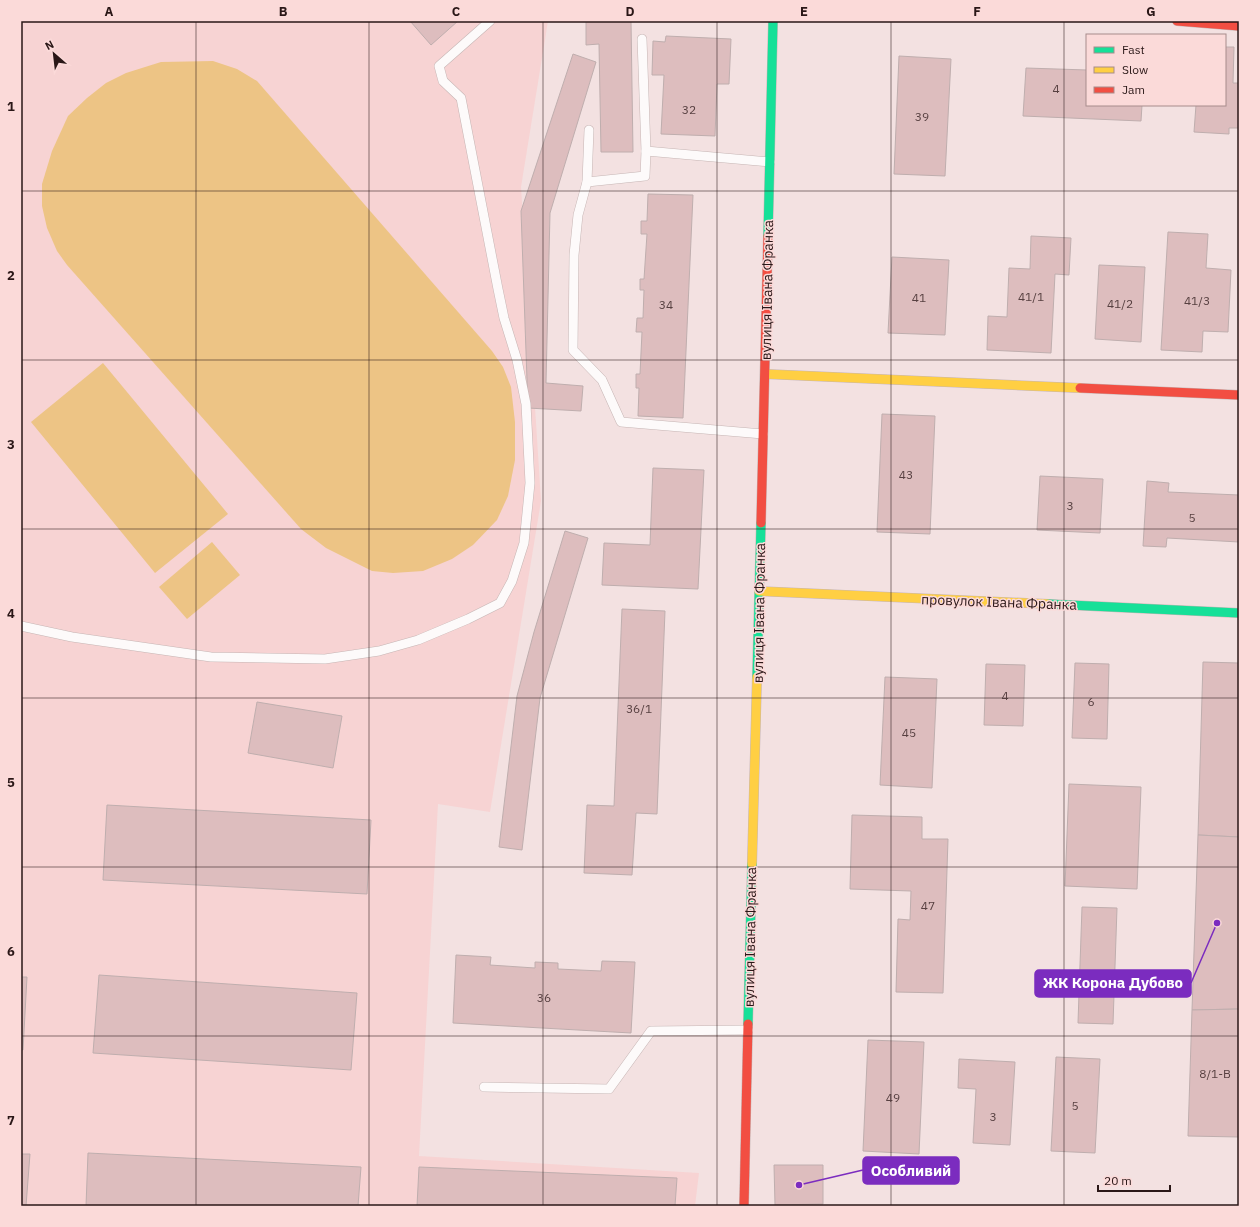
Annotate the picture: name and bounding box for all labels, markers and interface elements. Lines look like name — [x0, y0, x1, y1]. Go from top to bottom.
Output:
text: A — [105, 3, 114, 20]
text: B — [279, 3, 288, 20]
text: C — [452, 3, 461, 20]
text: D — [625, 3, 635, 20]
text: E — [800, 3, 808, 20]
text: F — [973, 3, 981, 20]
text: G — [1146, 3, 1156, 20]
north arrow — [34, 34, 74, 74]
legend — [1086, 34, 1226, 106]
text: N — [43, 37, 56, 53]
text: Fast — [1122, 42, 1145, 57]
text: Slow — [1122, 62, 1148, 77]
house number: 4 — [1052, 81, 1060, 96]
text: Jam — [1122, 82, 1145, 97]
text: 1 — [7, 98, 15, 115]
house number: 32 — [682, 102, 696, 117]
house number: 39 — [915, 109, 929, 124]
street label: вулиця Івана Франка — [757, 219, 777, 360]
text: 2 — [7, 267, 15, 284]
house number: 41/1 — [1018, 289, 1044, 304]
house number: 41 — [912, 290, 926, 305]
house number: 41/3 — [1184, 293, 1210, 308]
house number: 41/2 — [1107, 296, 1133, 311]
house number: 34 — [659, 297, 673, 312]
text: 3 — [7, 436, 15, 453]
house number: 43 — [899, 467, 913, 482]
house number: 3 — [1066, 498, 1074, 513]
house number: 5 — [1188, 510, 1196, 525]
street label: вулиця Івана Франка — [749, 542, 769, 683]
street label: провулок Івана Франка — [921, 590, 1078, 614]
text: 4 — [7, 605, 15, 622]
house number: 4 — [1001, 688, 1009, 703]
house number: 6 — [1087, 694, 1095, 709]
house number: 36/1 — [626, 701, 652, 716]
house number: 45 — [902, 725, 916, 740]
text: 5 — [7, 774, 15, 791]
street label: вулиця Івана Франка — [740, 866, 760, 1007]
house number: 47 — [921, 898, 935, 913]
text: 6 — [7, 943, 15, 960]
callout: ЖК Корона Дубово — [1035, 970, 1191, 997]
text: ЖК Корона Дубово — [1043, 973, 1183, 992]
house number: 36 — [537, 990, 551, 1005]
house number: 8/1-В — [1199, 1066, 1231, 1081]
house number: 49 — [886, 1090, 900, 1105]
house number: 5 — [1071, 1098, 1079, 1113]
house number: 3 — [989, 1109, 997, 1124]
text: 7 — [7, 1112, 15, 1129]
callout: Особливий — [863, 1157, 959, 1184]
text: Особливий — [871, 1161, 951, 1180]
scale bar — [1098, 1167, 1170, 1193]
text: 20 m — [1104, 1173, 1132, 1188]

